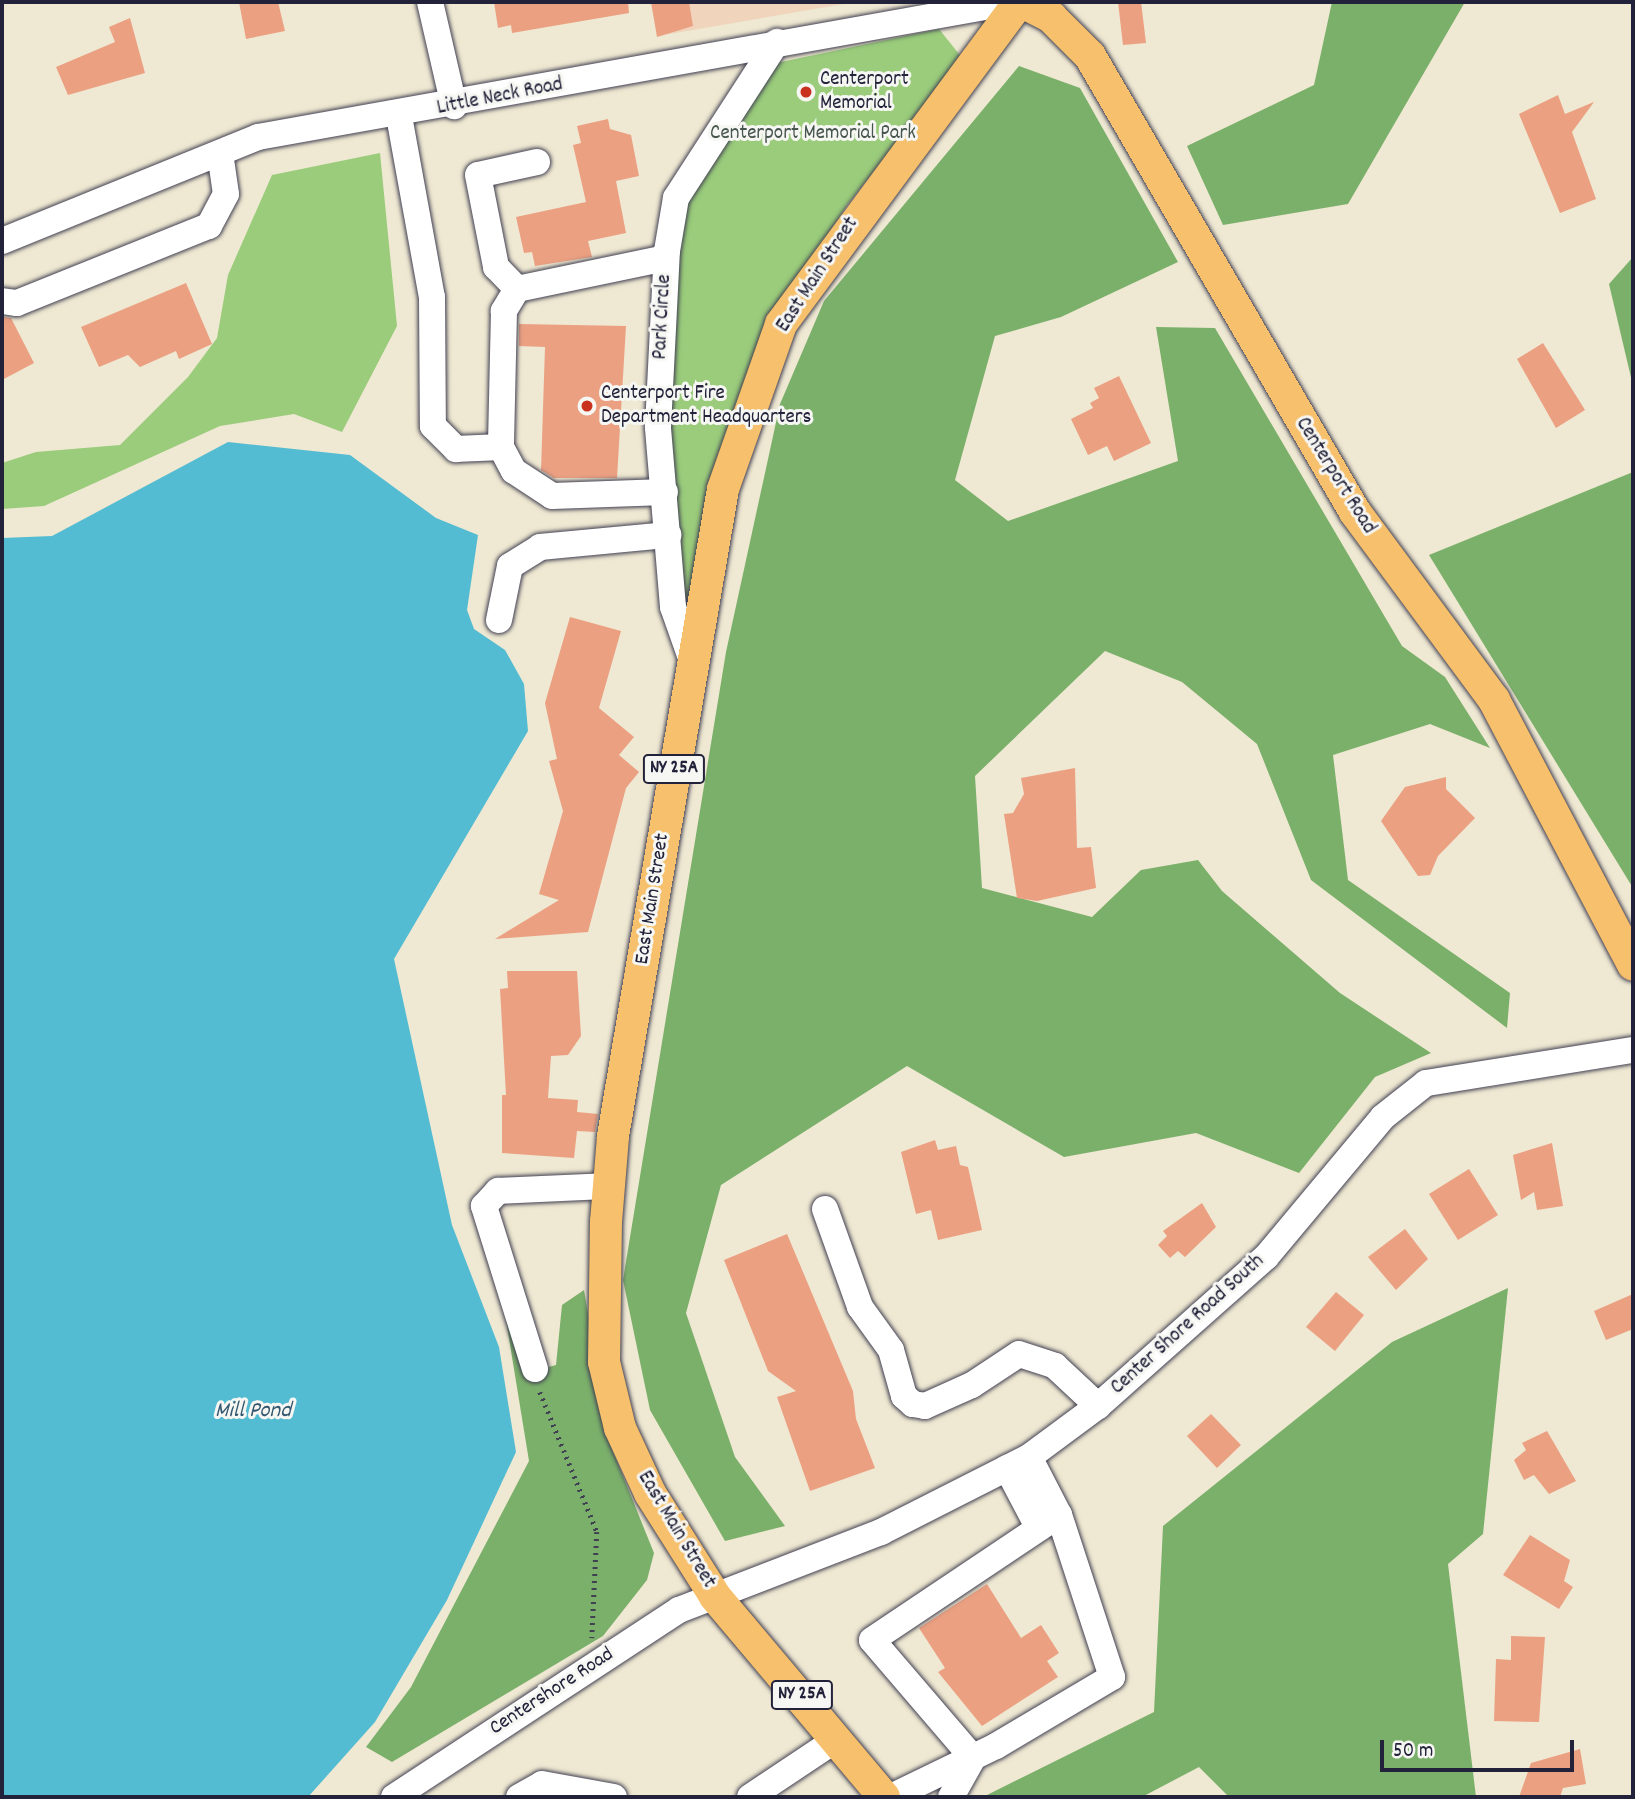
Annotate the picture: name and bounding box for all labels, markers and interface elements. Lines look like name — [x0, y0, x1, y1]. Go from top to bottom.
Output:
place label: Centerport Memorial — [820, 67, 909, 117]
street label: Little Neck Road — [435, 72, 565, 122]
marker: Centerport Memorial — [798, 84, 814, 100]
park label: Centerport Memorial Park — [710, 121, 916, 147]
street label: East Main Street — [771, 213, 865, 337]
street label: Park Circle — [648, 274, 678, 360]
place label: Centerport Fire Department Headquarters — [601, 381, 811, 431]
marker: Centerport Fire Department Headquarters — [579, 398, 595, 414]
street label: Centerport Road — [1289, 413, 1381, 539]
road number: NY 25A — [642, 754, 706, 784]
street label: East Main Street — [630, 832, 676, 966]
street label: Center Shore Road South — [1106, 1249, 1270, 1401]
water label: Mill Pond — [215, 1398, 291, 1426]
street label: East Main Street — [631, 1467, 721, 1593]
street label: Centershore Road — [485, 1642, 619, 1742]
road number: NY 25A — [770, 1680, 834, 1710]
scale bar — [1383, 1726, 1577, 1770]
text: 50 m — [1393, 1737, 1433, 1767]

